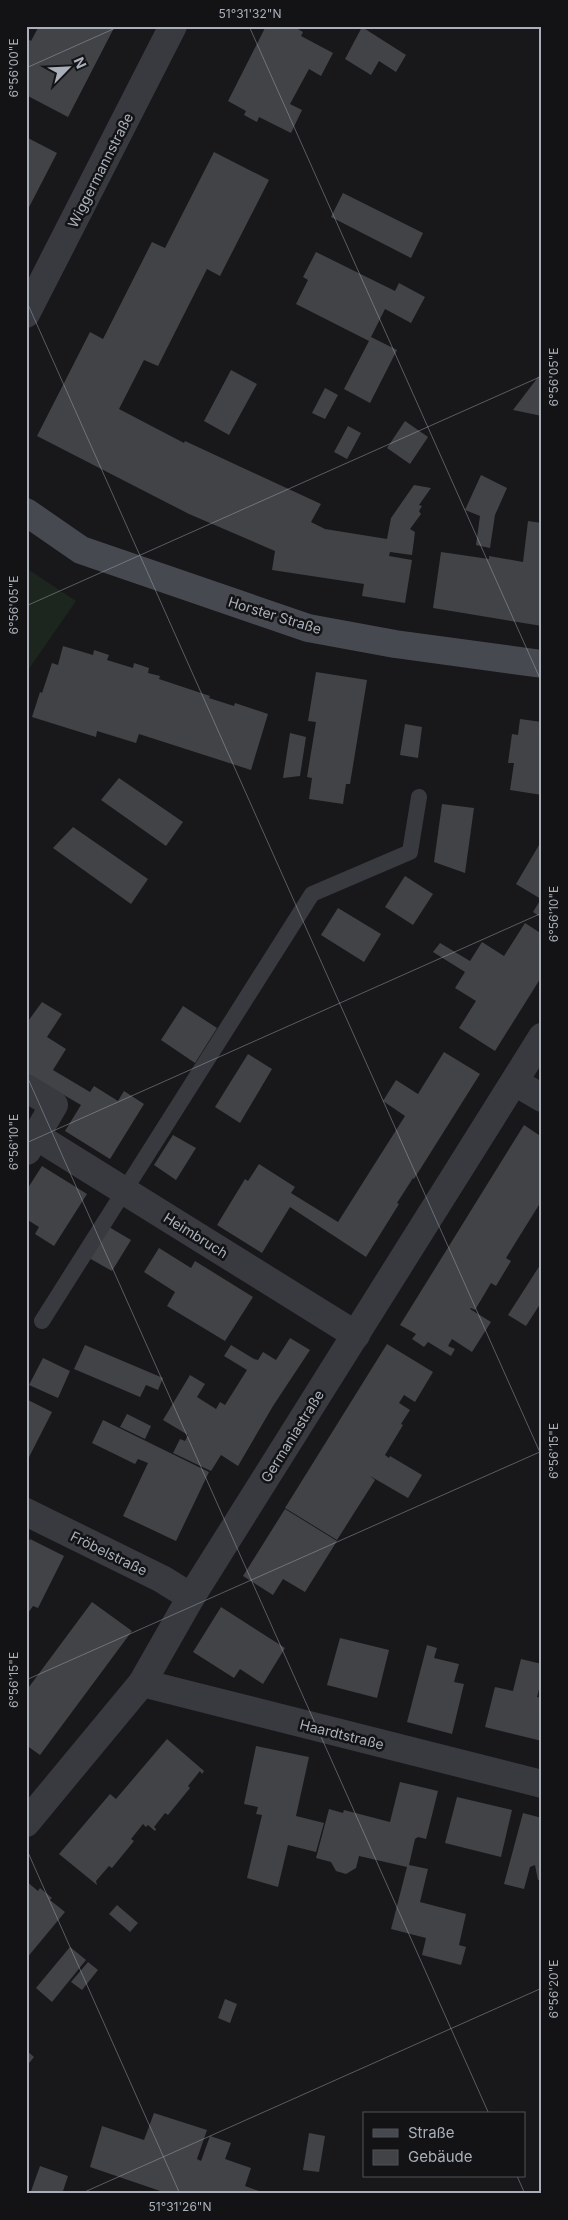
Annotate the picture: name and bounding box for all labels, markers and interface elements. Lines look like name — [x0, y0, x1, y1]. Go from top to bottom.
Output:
text: 51°31'32"N — [219, 6, 281, 21]
text: 6°56'00"E — [6, 38, 21, 98]
north arrow — [42, 42, 92, 92]
text: N — [70, 54, 90, 71]
street label: Wiggermannstraße — [64, 110, 136, 230]
text: 6°56'05"E — [546, 348, 561, 406]
text: 6°56'05"E — [6, 576, 21, 634]
street label: Horster Straße — [226, 593, 324, 637]
text: 6°56'10"E — [546, 886, 561, 942]
text: 6°56'10"E — [6, 1114, 21, 1170]
street label: Heimbruch — [161, 1209, 231, 1261]
street label: Germaniastraße — [257, 1387, 327, 1485]
text: 6°56'15"E — [546, 1423, 561, 1479]
street label: Fröbelstraße — [68, 1527, 150, 1579]
text: 6°56'15"E — [6, 1652, 21, 1708]
street label: Haardtstraße — [298, 1715, 386, 1753]
text: 6°56'20"E — [546, 1960, 561, 2018]
legend — [363, 2112, 526, 2178]
text: Straße — [408, 2123, 455, 2142]
text: Gebäude — [408, 2147, 473, 2166]
text: 51°31'26"N — [149, 2199, 211, 2214]

